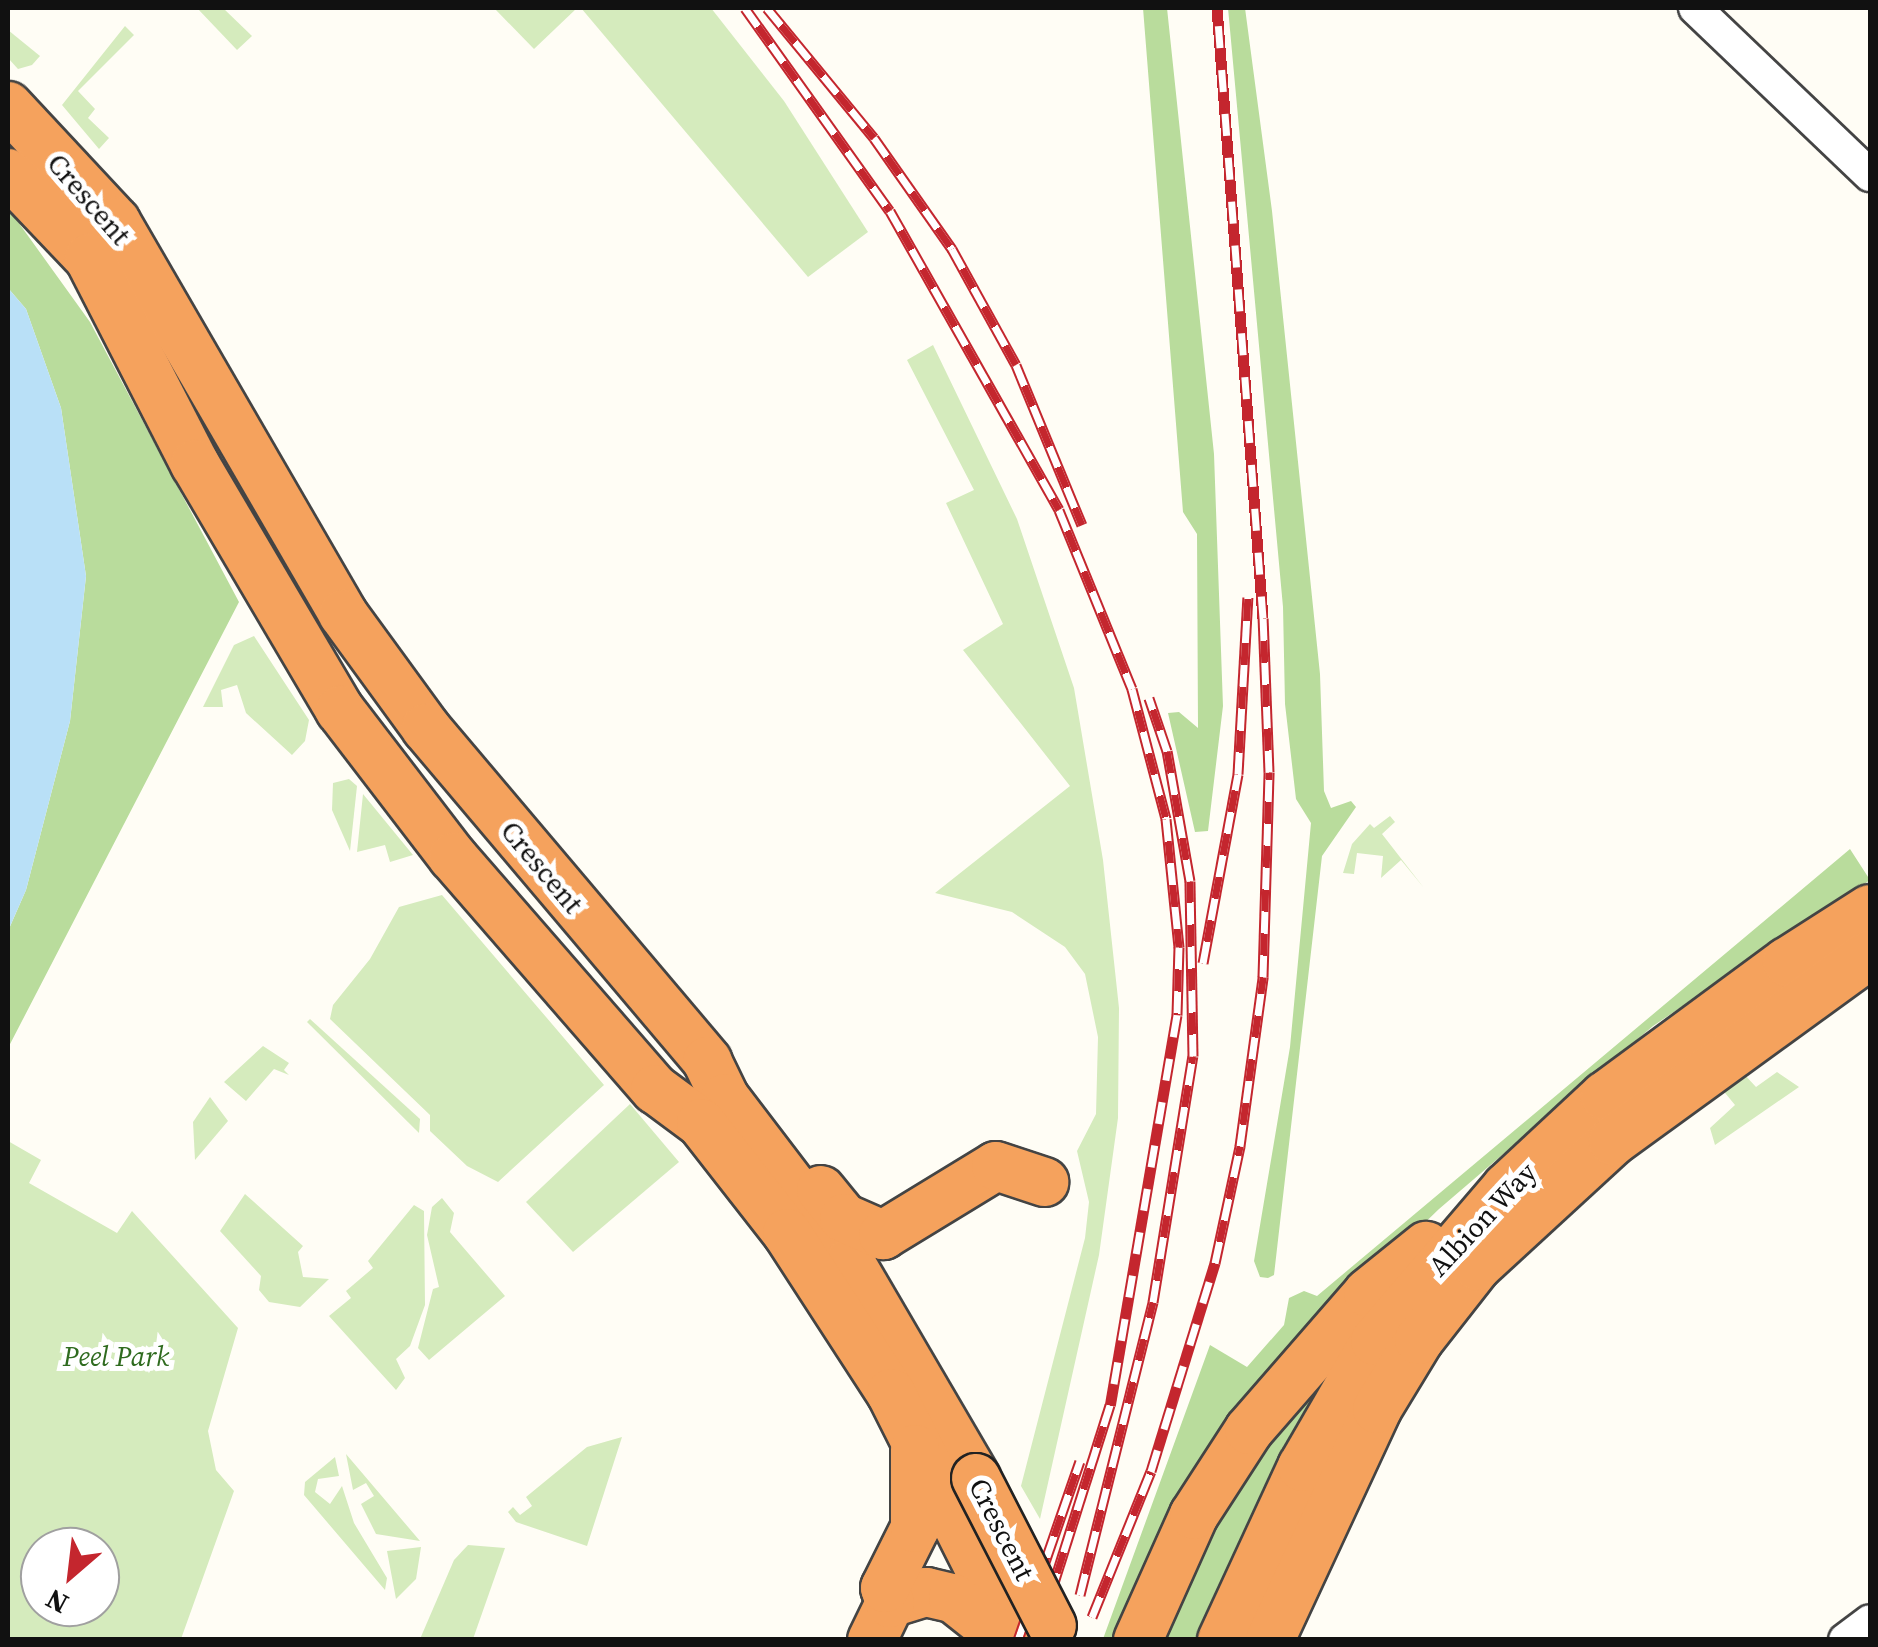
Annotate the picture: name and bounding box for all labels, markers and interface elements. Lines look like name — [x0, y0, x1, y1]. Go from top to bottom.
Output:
street label: Crescent — [40, 147, 138, 251]
street label: Crescent — [494, 814, 590, 920]
street label: Albion Way — [1421, 1155, 1543, 1283]
park label: Peel Park — [63, 1339, 169, 1373]
street label: Crescent — [962, 1473, 1042, 1585]
north arrow — [20, 1527, 120, 1627]
text: N — [39, 1580, 75, 1623]

